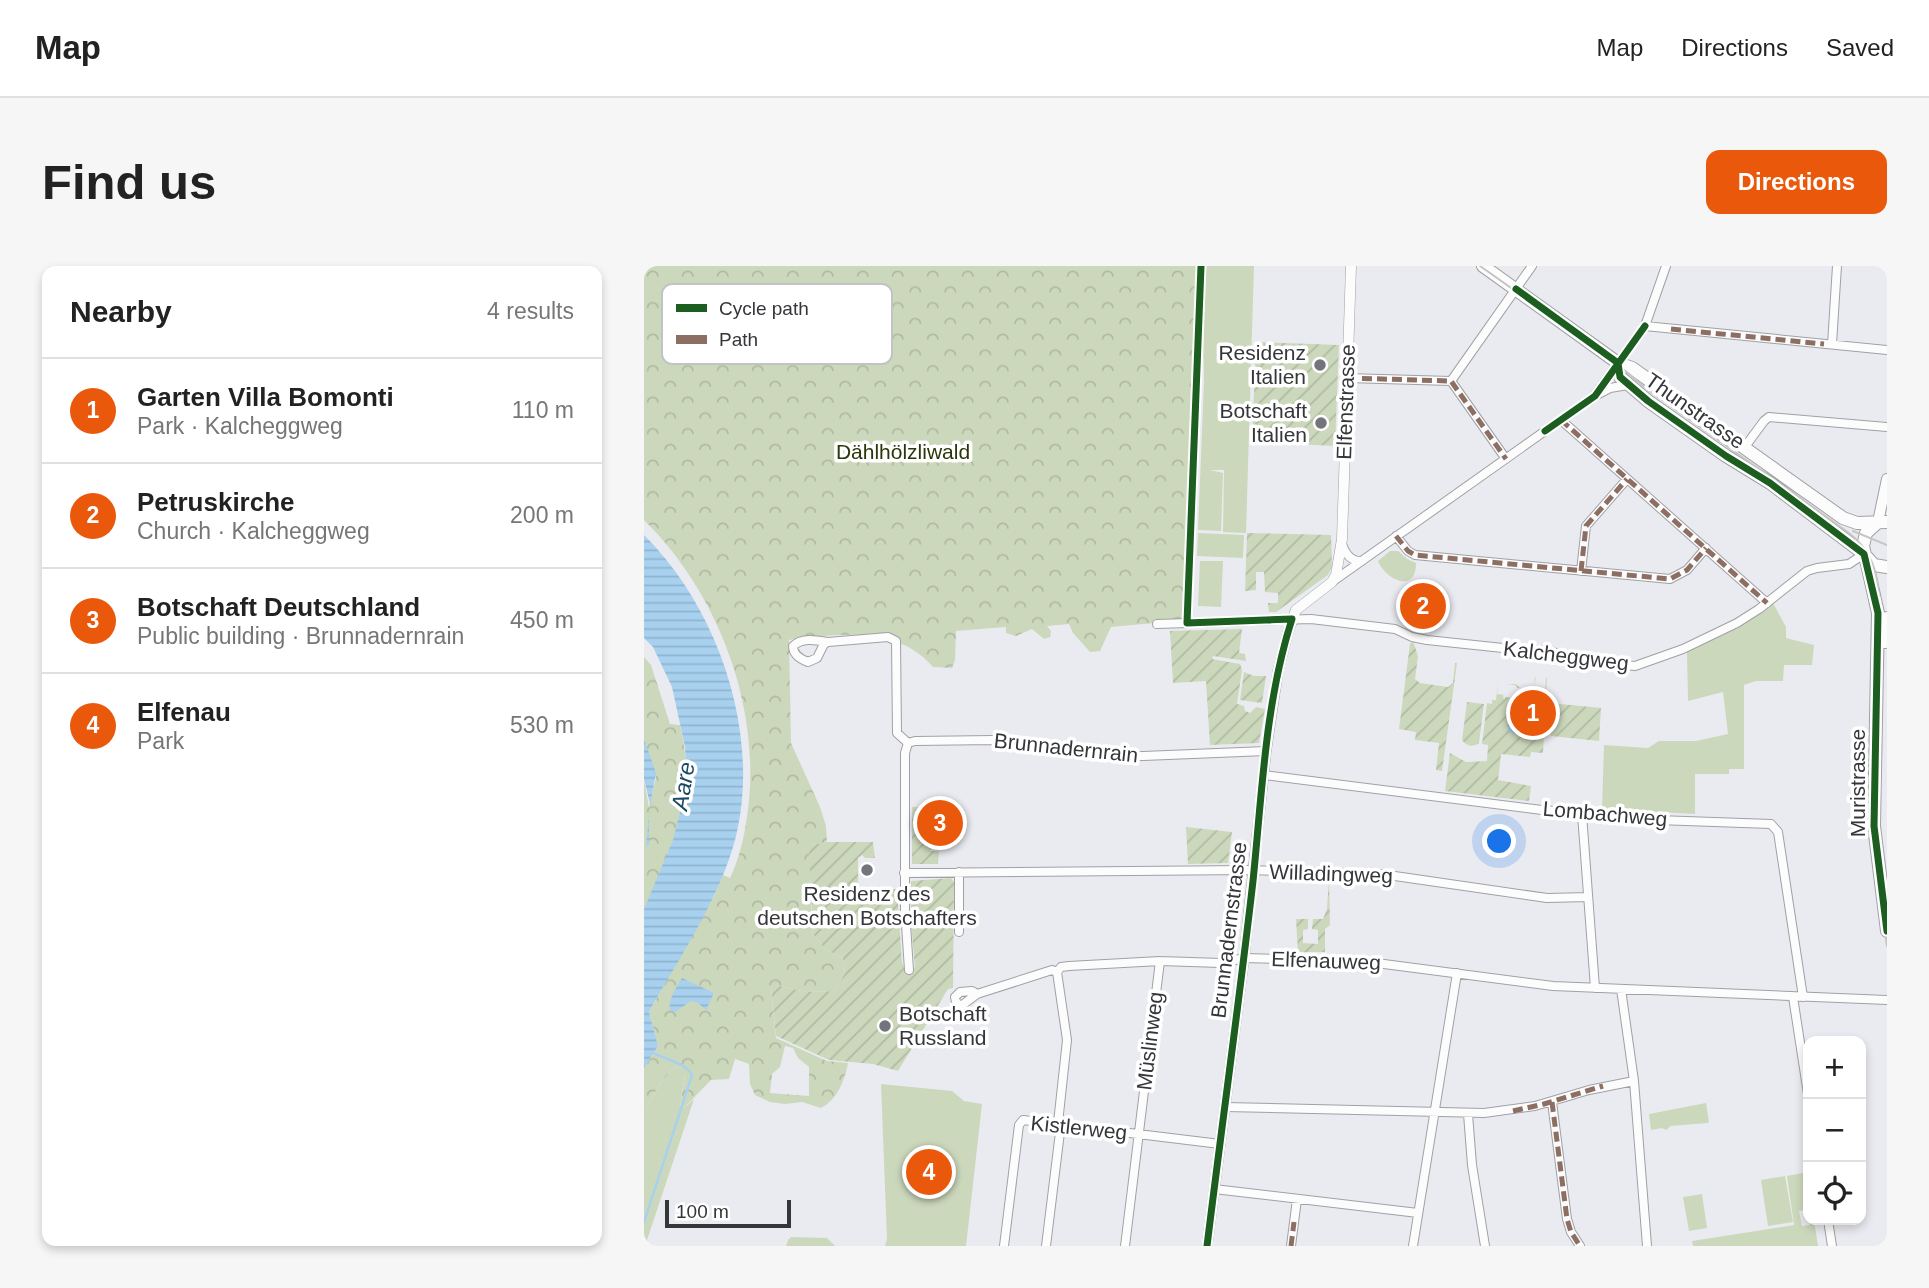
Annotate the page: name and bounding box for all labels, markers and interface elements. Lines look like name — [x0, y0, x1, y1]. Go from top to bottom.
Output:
text: Map — [35, 29, 101, 66]
text: Map — [1597, 34, 1643, 61]
text: Directions — [1681, 34, 1788, 61]
text: Saved — [1826, 34, 1894, 61]
button: Directions — [1706, 150, 1887, 214]
text: Find us — [42, 155, 216, 209]
legend — [662, 284, 892, 364]
text: Nearby — [70, 295, 172, 328]
text: 4 results — [487, 298, 574, 324]
text: Cycle path — [719, 298, 809, 319]
text: Path — [719, 329, 758, 350]
place label: Residenz Italien — [1218, 341, 1306, 388]
street label: Elfenstrasse — [1332, 344, 1359, 460]
marker: Residenz Italien — [1312, 357, 1328, 373]
street label: Thunstrasse — [1641, 368, 1749, 453]
text: Garten Villa Bomonti — [137, 382, 394, 412]
text: 1 — [87, 397, 99, 423]
text: 110 m — [512, 397, 574, 423]
place label: Botschaft Italien — [1219, 399, 1307, 446]
text: Park · Kalcheggweg — [137, 413, 343, 439]
marker: Botschaft Italien — [1313, 415, 1329, 431]
park label: Dählhölzliwald — [836, 440, 970, 463]
text: Petruskirche — [137, 487, 295, 517]
text: 2 — [87, 502, 99, 528]
text: 200 m — [510, 502, 574, 528]
text: Church · Kalcheggweg — [137, 518, 370, 544]
pin: 2 — [1400, 580, 1446, 632]
text: Botschaft Deutschland — [137, 592, 420, 622]
text: 3 — [87, 607, 99, 633]
text: 450 m — [510, 607, 574, 633]
text: Public building · Brunnadernrain — [137, 623, 464, 649]
street label: Kalcheggweg — [1502, 636, 1630, 675]
pin: 1 — [1510, 687, 1556, 739]
text: Elfenau — [137, 697, 231, 727]
text: 4 — [87, 712, 99, 738]
text: 530 m — [510, 712, 574, 738]
text: Park — [137, 728, 184, 754]
street label: Brunnadernrain — [993, 728, 1139, 767]
street label: Muristrasse — [1846, 729, 1869, 837]
water label: Aare — [666, 760, 700, 814]
pin: 3 — [917, 797, 963, 849]
street label: Lombachweg — [1542, 797, 1668, 830]
your location — [1482, 824, 1516, 858]
street label: Brunnadernstrasse — [1206, 840, 1251, 1019]
street label: Willadingweg — [1269, 860, 1393, 887]
marker: Residenz des deutschen Botschafters — [859, 862, 875, 878]
place label: Residenz des deutschen Botschafters — [757, 882, 977, 929]
street label: Elfenauweg — [1271, 947, 1381, 974]
street label: Müslinweg — [1132, 990, 1167, 1092]
place label: Botschaft Russland — [899, 1002, 987, 1049]
marker: Botschaft Russland — [877, 1018, 893, 1034]
map controls — [1803, 1036, 1866, 1225]
button: + — [1803, 1036, 1866, 1099]
button: − — [1803, 1099, 1866, 1162]
street label: Kistlerweg — [1030, 1111, 1128, 1144]
pin: 4 — [906, 1146, 952, 1198]
button: locate — [1803, 1162, 1866, 1225]
scale bar — [665, 1197, 791, 1229]
text: 100 m — [676, 1201, 729, 1222]

